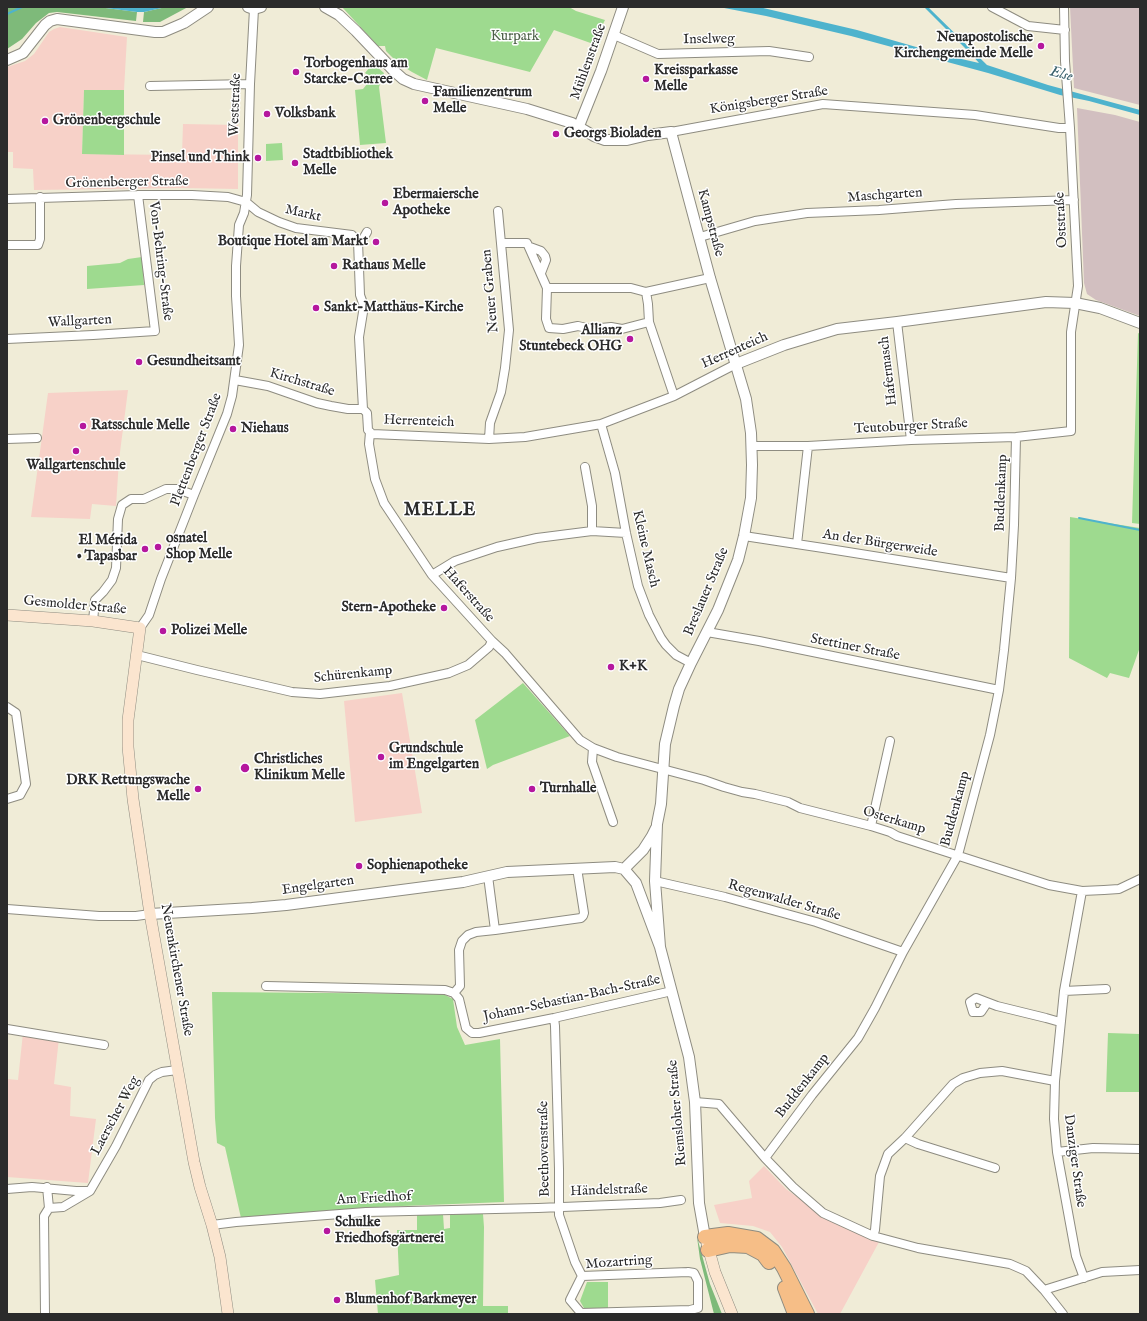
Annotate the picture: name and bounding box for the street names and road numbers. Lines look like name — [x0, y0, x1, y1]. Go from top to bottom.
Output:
street label: Mühlenstraße — [567, 22, 611, 102]
street label: Inselweg — [683, 31, 735, 49]
street label: Weststraße — [226, 73, 246, 137]
street label: Königsberger Straße — [709, 83, 829, 119]
street label: Grönenberger Straße — [65, 174, 189, 192]
street label: Maschgarten — [847, 185, 923, 207]
street label: Kampstraße — [693, 187, 727, 259]
street label: Oststraße — [1052, 192, 1072, 248]
street label: Von-Behring-Straße — [144, 200, 176, 322]
street label: Markt — [283, 202, 323, 226]
street label: Neuer Graben — [479, 249, 503, 333]
street label: Wallgarten — [48, 312, 112, 332]
street label: Herrenteich — [699, 329, 771, 373]
street label: Hafermasch — [876, 335, 902, 407]
street label: Kirchstraße — [267, 365, 337, 401]
street label: Plettenberger Straße — [168, 391, 226, 509]
street label: Herrenteich — [383, 412, 455, 432]
street label: Teutoburger Straße — [854, 416, 968, 438]
street label: Buddenkamp — [992, 454, 1012, 532]
street label: Kleine Masch — [628, 509, 662, 589]
street label: An der Bürgerweide — [821, 527, 939, 561]
street label: Breslauer Straße — [681, 545, 733, 639]
street label: Haferstraße — [439, 564, 497, 626]
street label: Gesmolder Straße — [23, 593, 127, 619]
street label: Stettiner Straße — [809, 631, 901, 665]
street label: Schürenkamp — [313, 663, 393, 687]
street label: Buddenkamp — [938, 770, 974, 848]
street label: Osterkamp — [861, 803, 927, 839]
street label: Engelgarten — [281, 873, 355, 899]
street label: Regenwalder Straße — [726, 877, 842, 925]
street label: Neuenkirchener Straße — [156, 902, 196, 1038]
street label: Johann-Sebastian-Bach-Straße — [482, 972, 662, 1026]
street label: Buddenkamp — [773, 1050, 833, 1122]
street label: Riemsloher Straße — [665, 1059, 691, 1167]
street label: Laerscher Weg — [88, 1074, 144, 1158]
street label: Beethovenstraße — [536, 1101, 554, 1197]
street label: Danziger Straße — [1059, 1113, 1089, 1209]
street label: Händelstraße — [570, 1181, 648, 1201]
street label: Am Friedhof — [336, 1189, 412, 1209]
street label: Mozartring — [585, 1252, 653, 1274]

